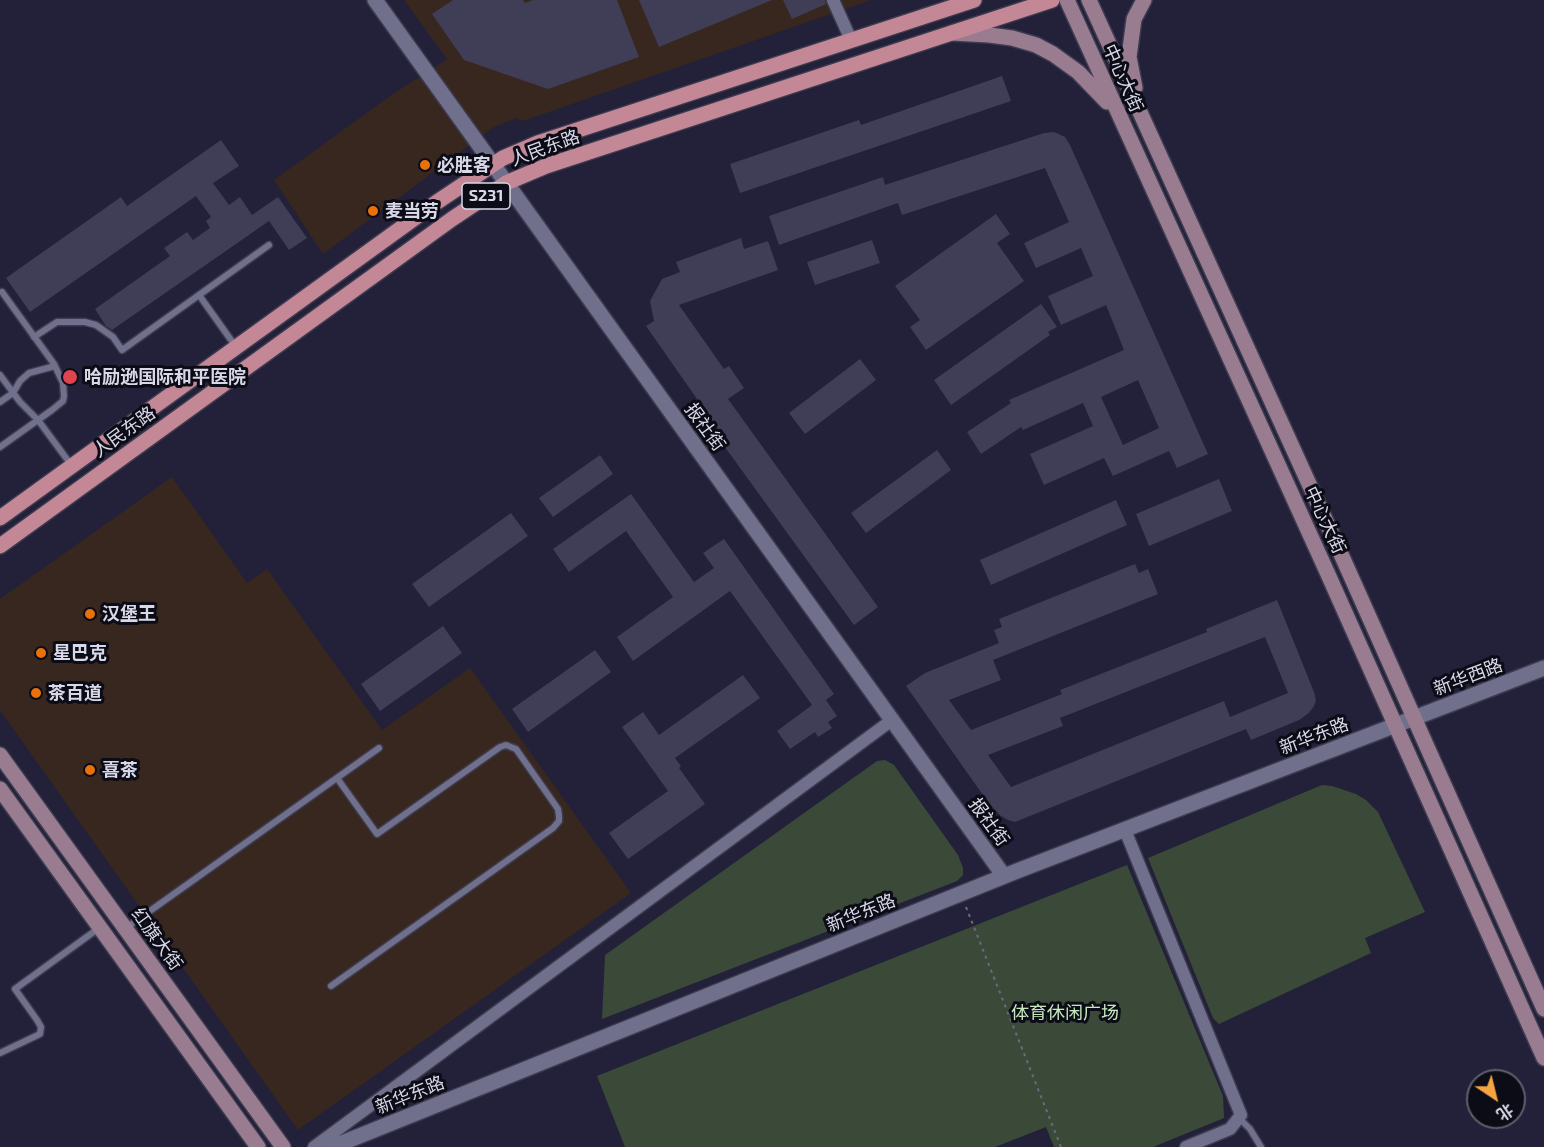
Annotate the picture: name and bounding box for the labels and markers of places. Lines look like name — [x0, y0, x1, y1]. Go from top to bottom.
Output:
place label: 必胜客 — [437, 154, 491, 176]
marker: 必胜客 — [418, 158, 432, 172]
place label: 麦当劳 — [385, 200, 439, 222]
marker: 麦当劳 — [366, 204, 380, 218]
place label: 哈励逊国际和平医院 — [84, 366, 246, 388]
marker: 哈励逊国际和平医院 — [61, 368, 79, 386]
place label: 汉堡王 — [102, 603, 156, 625]
marker: 汉堡王 — [83, 607, 97, 621]
place label: 星巴克 — [53, 642, 107, 664]
marker: 星巴克 — [34, 646, 48, 660]
place label: 茶百道 — [48, 682, 102, 704]
marker: 茶百道 — [29, 686, 43, 700]
place label: 喜茶 — [102, 759, 138, 781]
marker: 喜茶 — [83, 763, 97, 777]

